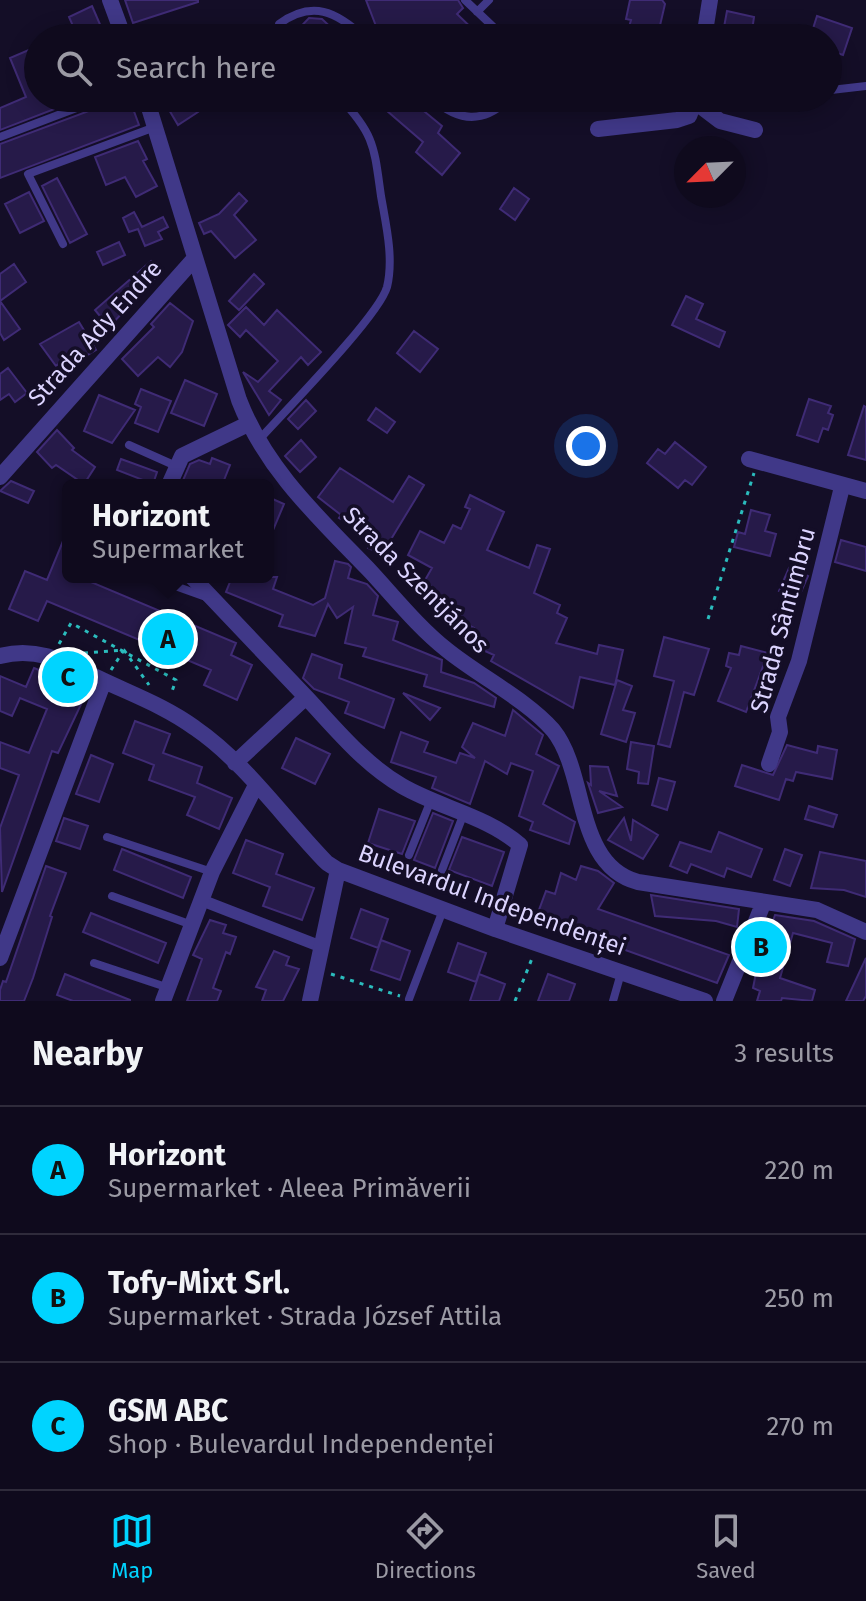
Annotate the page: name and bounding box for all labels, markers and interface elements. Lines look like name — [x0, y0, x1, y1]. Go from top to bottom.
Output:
search box — [24, 24, 842, 112]
icon: search — [52, 46, 96, 90]
text: Search here — [116, 50, 276, 86]
north arrow — [674, 136, 746, 208]
street label: Strada Ady Endre — [22, 255, 168, 411]
your location — [566, 426, 606, 466]
popup — [62, 479, 274, 583]
text: Horizont — [92, 498, 210, 534]
street label: Strada Szentjános — [337, 501, 495, 659]
street label: Strada Sântimbru — [745, 524, 821, 716]
text: Supermarket — [92, 534, 244, 565]
pin: A — [142, 609, 194, 669]
pin: C — [42, 647, 94, 707]
street label: Bulevardul Independenței — [354, 838, 630, 962]
pin: B — [735, 917, 787, 977]
text: Nearby — [32, 1033, 143, 1074]
text: 3 results — [734, 1038, 834, 1069]
text: Horizont — [108, 1137, 226, 1173]
text: A — [50, 1155, 66, 1186]
text: 220 m — [765, 1155, 834, 1186]
text: Supermarket · Aleea Primăverii — [108, 1173, 471, 1204]
text: Tofy-Mixt Srl. — [108, 1265, 290, 1301]
text: B — [50, 1283, 66, 1314]
text: 250 m — [764, 1283, 834, 1314]
text: Supermarket · Strada József Attila — [108, 1301, 502, 1332]
text: GSM ABC — [108, 1393, 228, 1429]
text: C — [51, 1411, 65, 1442]
text: 270 m — [766, 1411, 834, 1442]
text: Shop · Bulevardul Independenței — [108, 1429, 494, 1460]
tab: Map — [110, 1509, 154, 1584]
tab: Directions — [375, 1509, 476, 1584]
tab: Saved — [696, 1509, 756, 1584]

